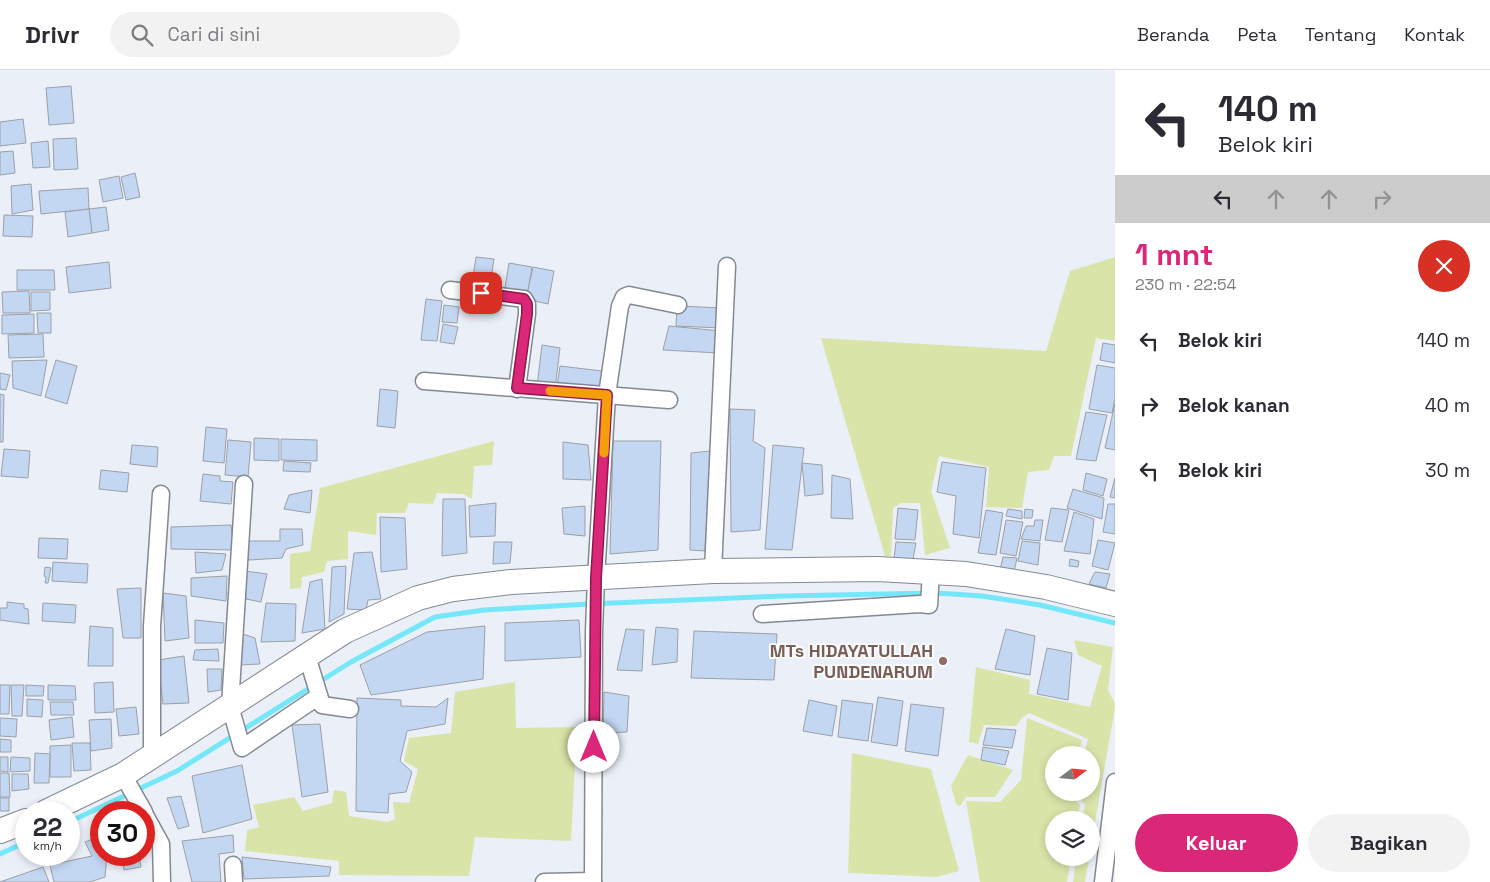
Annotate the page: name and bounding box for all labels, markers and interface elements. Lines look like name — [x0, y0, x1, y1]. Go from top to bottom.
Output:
search box — [110, 12, 460, 57]
text: Drivr — [25, 19, 80, 50]
icon: search — [128, 21, 156, 49]
text: Cari di sini — [168, 22, 260, 47]
text: Beranda — [1137, 23, 1209, 46]
text: Peta — [1237, 23, 1277, 46]
text: Tentang — [1305, 23, 1376, 46]
text: Kontak — [1404, 23, 1465, 46]
text: 140 m — [1218, 87, 1318, 131]
icon: left — [1135, 90, 1200, 155]
text: Belok kiri — [1218, 130, 1313, 158]
icon: left — [1209, 185, 1237, 213]
icon: ahead — [1262, 185, 1290, 213]
icon: ahead — [1315, 185, 1343, 213]
icon: right — [1368, 185, 1396, 213]
text: 1 mnt — [1135, 235, 1214, 274]
button: close — [1418, 240, 1470, 292]
pin — [460, 272, 502, 314]
text: 230 m · 22:54 — [1135, 274, 1237, 295]
icon: arrive — [467, 279, 495, 307]
icon: left — [1135, 327, 1163, 355]
text: Belok kiri — [1178, 328, 1262, 353]
text: 140 m — [1417, 328, 1470, 353]
icon: right — [1135, 392, 1163, 420]
text: Belok kanan — [1178, 393, 1290, 418]
text: 40 m — [1425, 393, 1470, 418]
icon: left — [1135, 457, 1163, 485]
text: Belok kiri — [1178, 458, 1262, 483]
text: 30 m — [1425, 458, 1470, 483]
place label: MTs HIDAYATULLAH PUNDENARUM — [770, 639, 933, 683]
marker: MTs HIDAYATULLAH PUNDENARUM — [937, 655, 949, 667]
position arrow — [567, 720, 619, 772]
north arrow — [1045, 746, 1100, 801]
map controls — [1045, 746, 1100, 866]
speed limit sign: 30 — [90, 801, 155, 866]
text: 22 — [33, 811, 62, 843]
button: layers — [1045, 811, 1100, 866]
button: Keluar — [1135, 814, 1298, 872]
button: Bagikan — [1308, 814, 1470, 872]
text: km/h — [33, 838, 62, 854]

